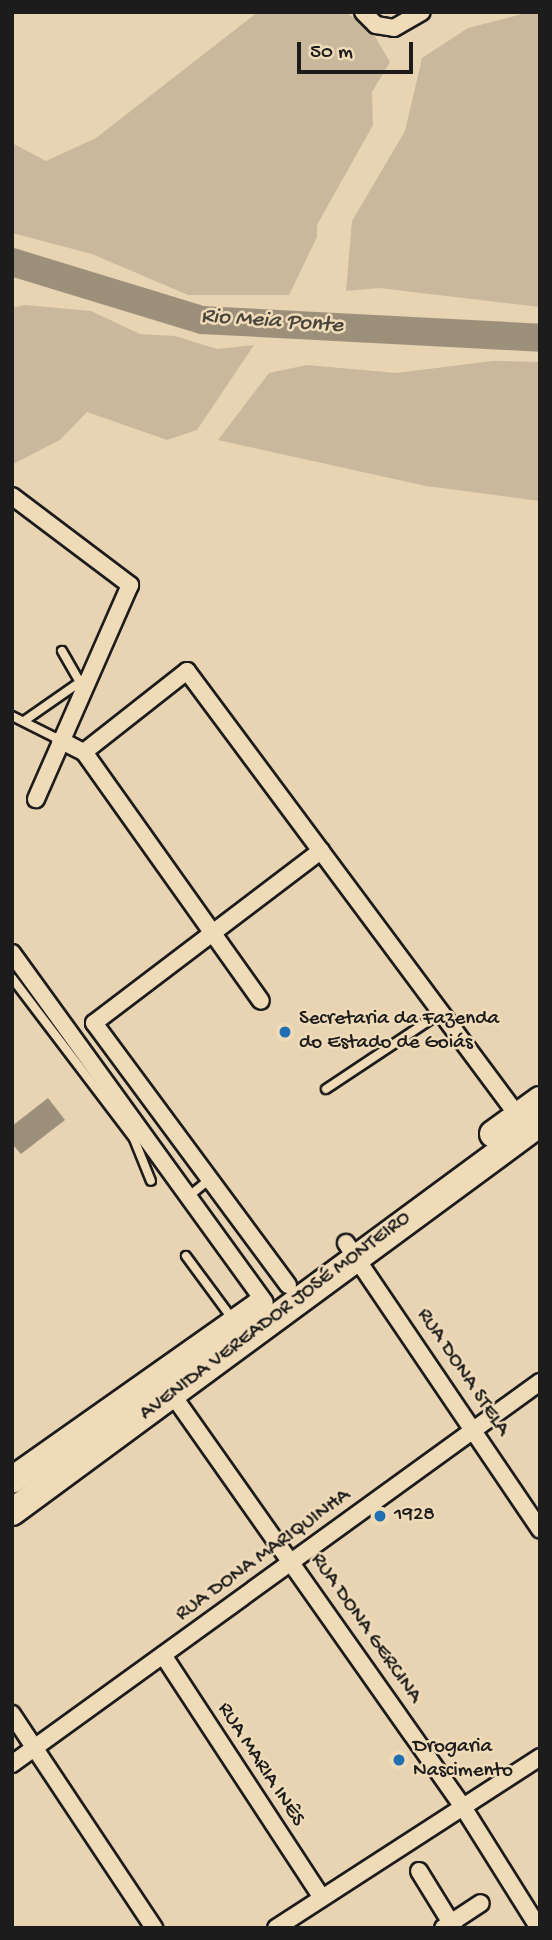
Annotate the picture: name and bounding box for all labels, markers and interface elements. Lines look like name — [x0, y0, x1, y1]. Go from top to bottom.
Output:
scale bar — [300, 28, 416, 72]
text: 50 m — [310, 41, 353, 66]
water label: Rio Meia Ponte — [200, 303, 344, 341]
place label: Secretaria da Fazenda do Estado de Goiás — [299, 1007, 499, 1057]
marker: Secretaria da Fazenda do Estado de Goiás — [277, 1024, 293, 1040]
street label: AVENIDA VEREADOR JOSÉ MONTEIRO — [136, 1207, 416, 1427]
street label: RUA DONA STELA — [410, 1304, 514, 1442]
street label: RUA DONA MARIQUINHA — [172, 1484, 356, 1628]
place label: 1928 — [394, 1503, 435, 1529]
marker: 1928 — [372, 1508, 388, 1524]
street label: RUA DONA GERCINA — [304, 1549, 426, 1709]
street label: RUA MARIA INÊS — [211, 1698, 309, 1832]
place label: Drogaria Nascimento — [413, 1735, 513, 1785]
marker: Drogaria Nascimento — [391, 1752, 407, 1768]

